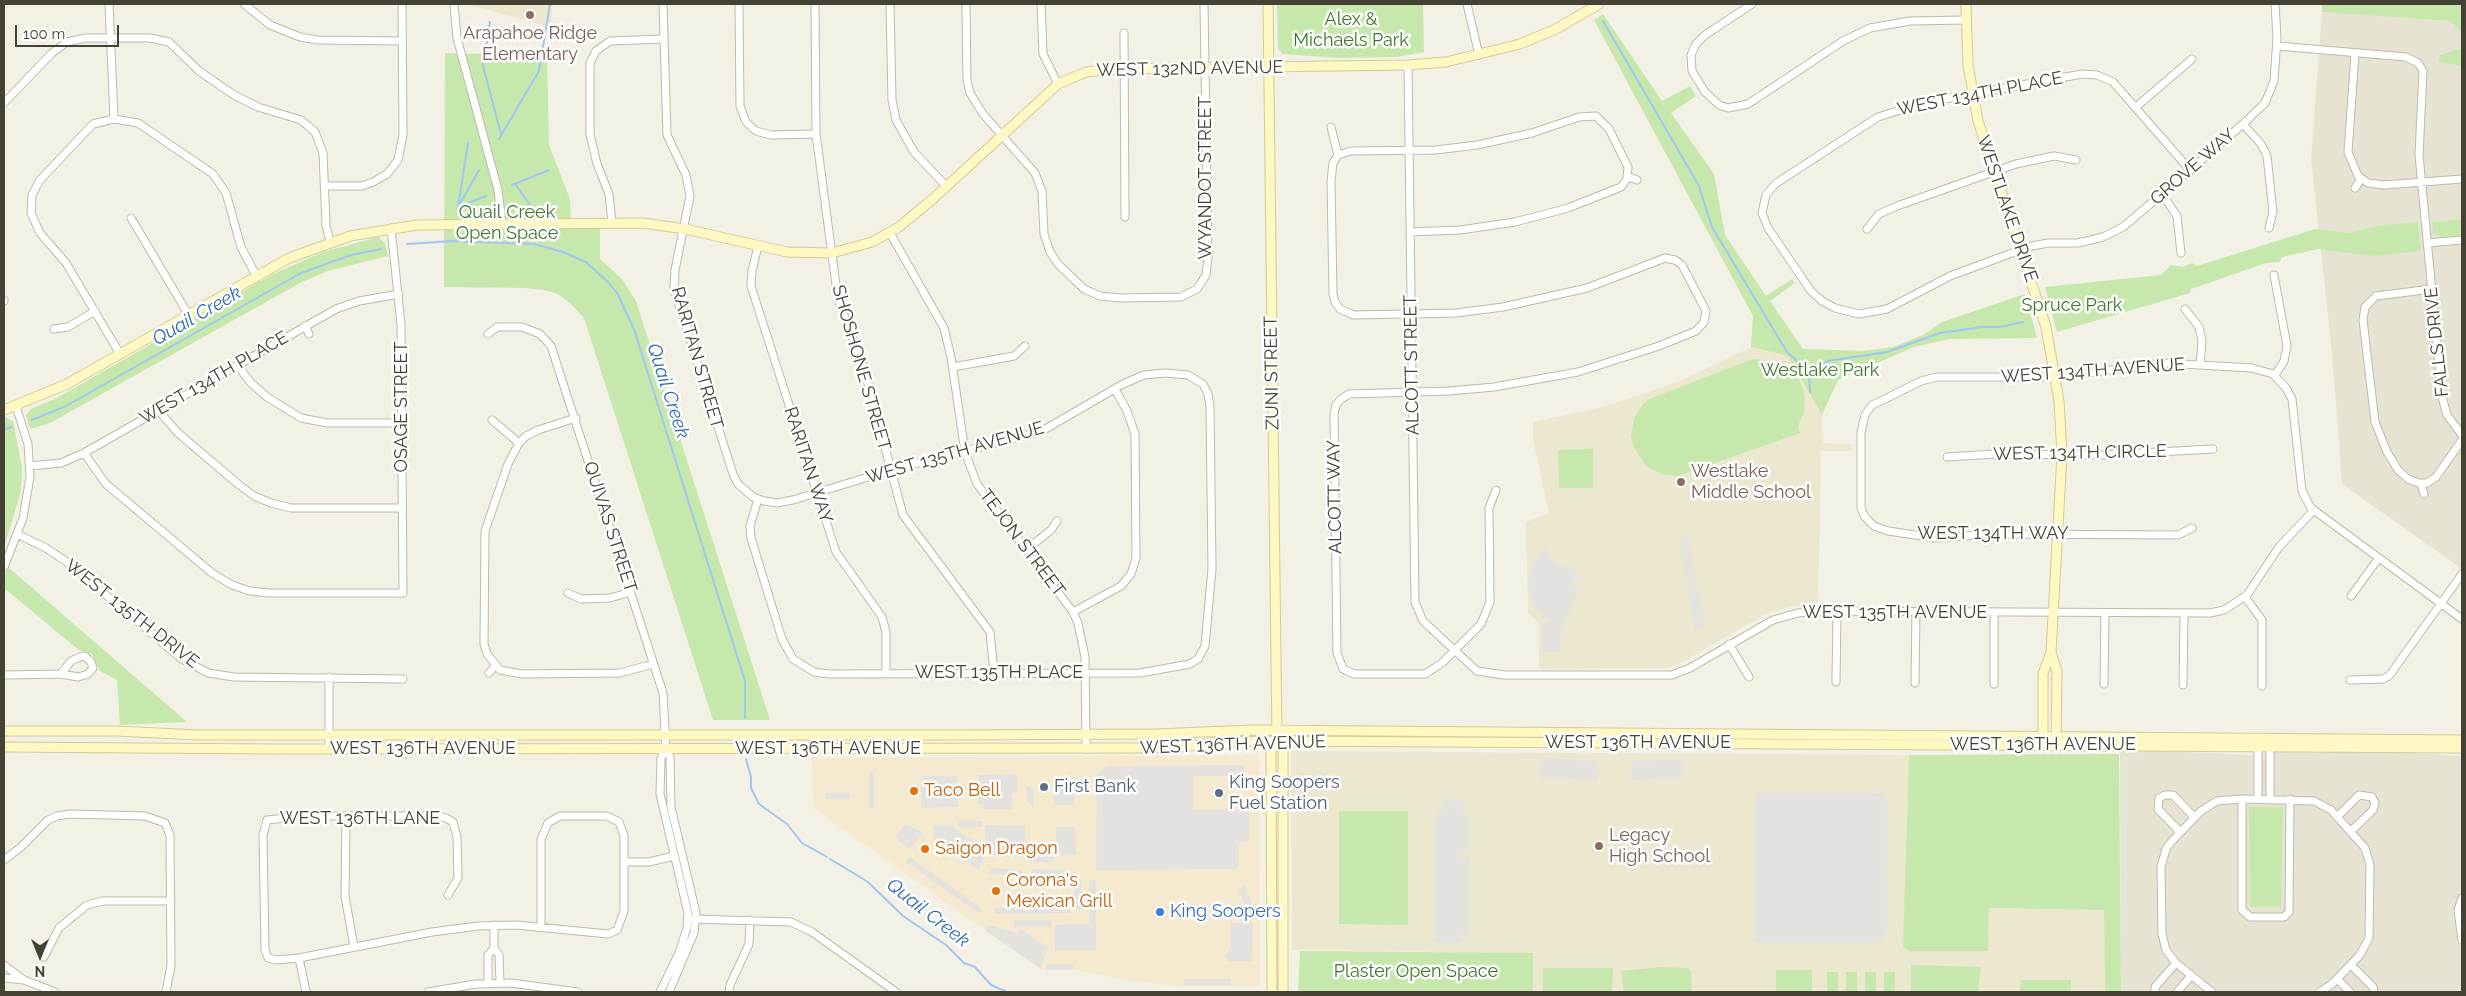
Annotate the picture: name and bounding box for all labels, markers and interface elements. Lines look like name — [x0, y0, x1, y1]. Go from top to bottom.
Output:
marker: Arapahoe Ridge Elementary — [524, 9, 536, 21]
park label: Alex & Michaels Park — [1293, 9, 1409, 52]
scale bar — [18, 15, 121, 47]
place label: Arapahoe Ridge Elementary — [463, 23, 597, 66]
text: 100 m — [23, 25, 65, 43]
street label: WEST 132ND AVENUE — [1096, 57, 1284, 81]
street label: WEST 134TH PLACE — [1895, 67, 2065, 121]
street label: WYANDOT STREET — [1195, 96, 1217, 260]
street label: GROVE WAY — [2146, 124, 2240, 210]
street label: WESTLAKE DRIVE — [1972, 133, 2042, 285]
park label: Quail Creek Open Space — [456, 202, 558, 244]
water label: Quail Creek — [148, 281, 246, 351]
street label: SHOSHONE STREET — [827, 283, 895, 453]
street label: RARITAN STREET — [666, 284, 728, 432]
street label: FALLS DRIVE — [2420, 286, 2454, 398]
street label: ALCOTT STREET — [1400, 295, 1424, 435]
park label: Spruce Park — [2022, 295, 2122, 317]
street label: ZUNI STREET — [1260, 316, 1284, 430]
street label: WEST 134TH PLACE — [136, 327, 292, 429]
water label: Quail Creek — [642, 340, 694, 442]
street label: OSAGE STREET — [391, 342, 413, 472]
street label: WEST 134TH AVENUE — [2000, 354, 2186, 388]
park label: Westlake Park — [1761, 360, 1879, 382]
street label: RARITAN WAY — [779, 404, 837, 526]
street label: WEST 135TH AVENUE — [863, 417, 1047, 489]
street label: ALCOTT WAY — [1323, 440, 1347, 554]
street label: WEST 134TH CIRCLE — [1993, 441, 2167, 465]
street label: QUIVAS STREET — [579, 459, 641, 595]
place label: Westlake Middle School — [1691, 461, 1811, 504]
marker: Westlake Middle School — [1675, 476, 1687, 488]
street label: TEJON STREET — [975, 485, 1069, 601]
street label: WEST 134TH WAY — [1917, 523, 2069, 545]
street label: WEST 135TH DRIVE — [61, 555, 203, 673]
street label: WEST 135TH AVENUE — [1803, 602, 1987, 624]
street label: WEST 135TH PLACE — [915, 662, 1083, 684]
street label: WEST 136TH AVENUE — [1140, 731, 1326, 759]
street label: WEST 136TH AVENUE — [1545, 732, 1731, 754]
street label: WEST 136TH AVENUE — [1950, 734, 2136, 756]
street label: WEST 136TH AVENUE — [330, 738, 516, 760]
street label: WEST 136TH AVENUE — [735, 738, 921, 760]
place label: King Soopers Fuel Station — [1229, 772, 1340, 814]
place label: First Bank — [1054, 776, 1136, 798]
place label: Taco Bell — [924, 780, 1000, 802]
marker: First Bank — [1038, 781, 1050, 793]
marker: Taco Bell — [908, 785, 920, 797]
marker: King Soopers Fuel Station — [1213, 787, 1225, 799]
street label: WEST 136TH LANE — [280, 808, 440, 830]
place label: Legacy High School — [1609, 825, 1710, 868]
place label: Saigon Dragon — [935, 838, 1058, 860]
marker: Legacy High School — [1593, 840, 1605, 852]
marker: Saigon Dragon — [919, 843, 931, 855]
place label: Corona's Mexican Grill — [1006, 870, 1113, 912]
water label: Quail Creek — [882, 874, 974, 952]
marker: Corona's Mexican Grill — [990, 885, 1002, 897]
place label: King Soopers — [1170, 901, 1281, 923]
marker: King Soopers — [1154, 906, 1166, 918]
north arrow — [15, 931, 65, 981]
park label: Plaster Open Space — [1334, 961, 1498, 983]
text: N — [35, 963, 45, 979]

